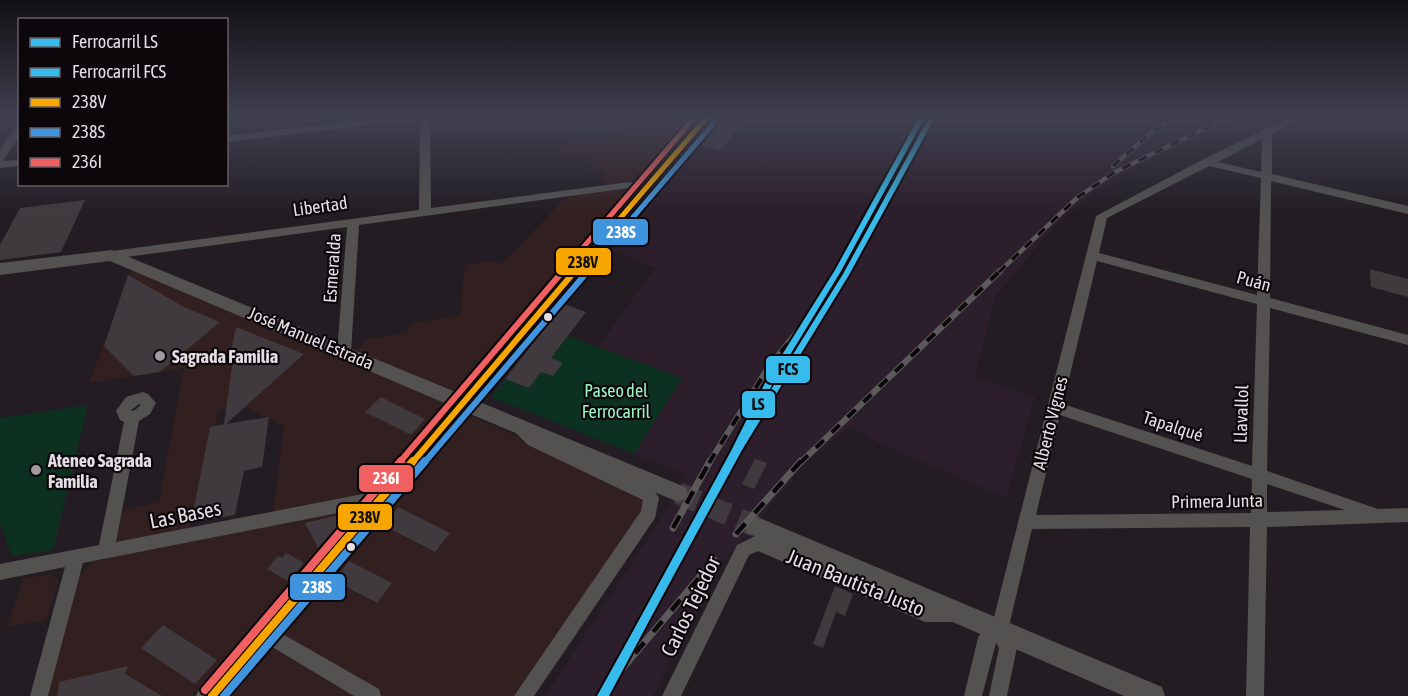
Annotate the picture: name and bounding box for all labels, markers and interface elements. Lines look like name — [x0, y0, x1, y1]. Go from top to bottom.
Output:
legend — [18, 18, 228, 186]
text: Ferrocarril LS — [72, 31, 158, 52]
text: Ferrocarril FCS — [72, 61, 167, 82]
text: 238V — [72, 91, 106, 112]
text: 238S — [72, 121, 105, 142]
text: 236I — [72, 151, 102, 172]
street label: Libertad — [291, 192, 349, 220]
line badge: 238S — [592, 218, 649, 246]
text: 238S — [606, 223, 636, 241]
street label: Esmeralda — [319, 232, 345, 304]
line badge: 238V — [555, 247, 612, 276]
text: 238V — [568, 253, 598, 271]
street label: Puán — [1235, 266, 1273, 296]
street label: José Manuel Estrada — [245, 302, 377, 374]
unlabelled marker — [542, 311, 554, 323]
place label: Sagrada Familia — [172, 346, 278, 367]
marker: Sagrada Familia — [153, 349, 167, 363]
line badge: FCS — [765, 355, 811, 384]
text: FCS — [778, 360, 798, 378]
street label: Alberto Vignes — [1028, 374, 1072, 472]
park label: Paseo del Ferrocarril — [582, 380, 651, 422]
street label: Llavallol — [1229, 384, 1253, 444]
line badge: LS — [741, 390, 776, 419]
text: LS — [752, 395, 765, 413]
street label: Tapalqué — [1140, 406, 1206, 446]
place label: Ateneo Sagrada Familia — [47, 450, 152, 492]
marker: Ateneo Sagrada Familia — [29, 463, 43, 477]
line badge: 236I — [358, 464, 414, 493]
text: 236I — [373, 469, 399, 487]
street label: Primera Junta — [1171, 490, 1263, 512]
street label: Las Bases — [147, 495, 223, 533]
line badge: 238V — [337, 503, 393, 531]
text: 238V — [350, 508, 380, 526]
unlabelled marker — [345, 541, 357, 553]
street label: Juan Bautista Justo — [784, 543, 928, 621]
street label: Carlos Tejedor — [655, 551, 725, 660]
line badge: 238S — [289, 573, 346, 601]
text: 238S — [302, 578, 332, 596]

